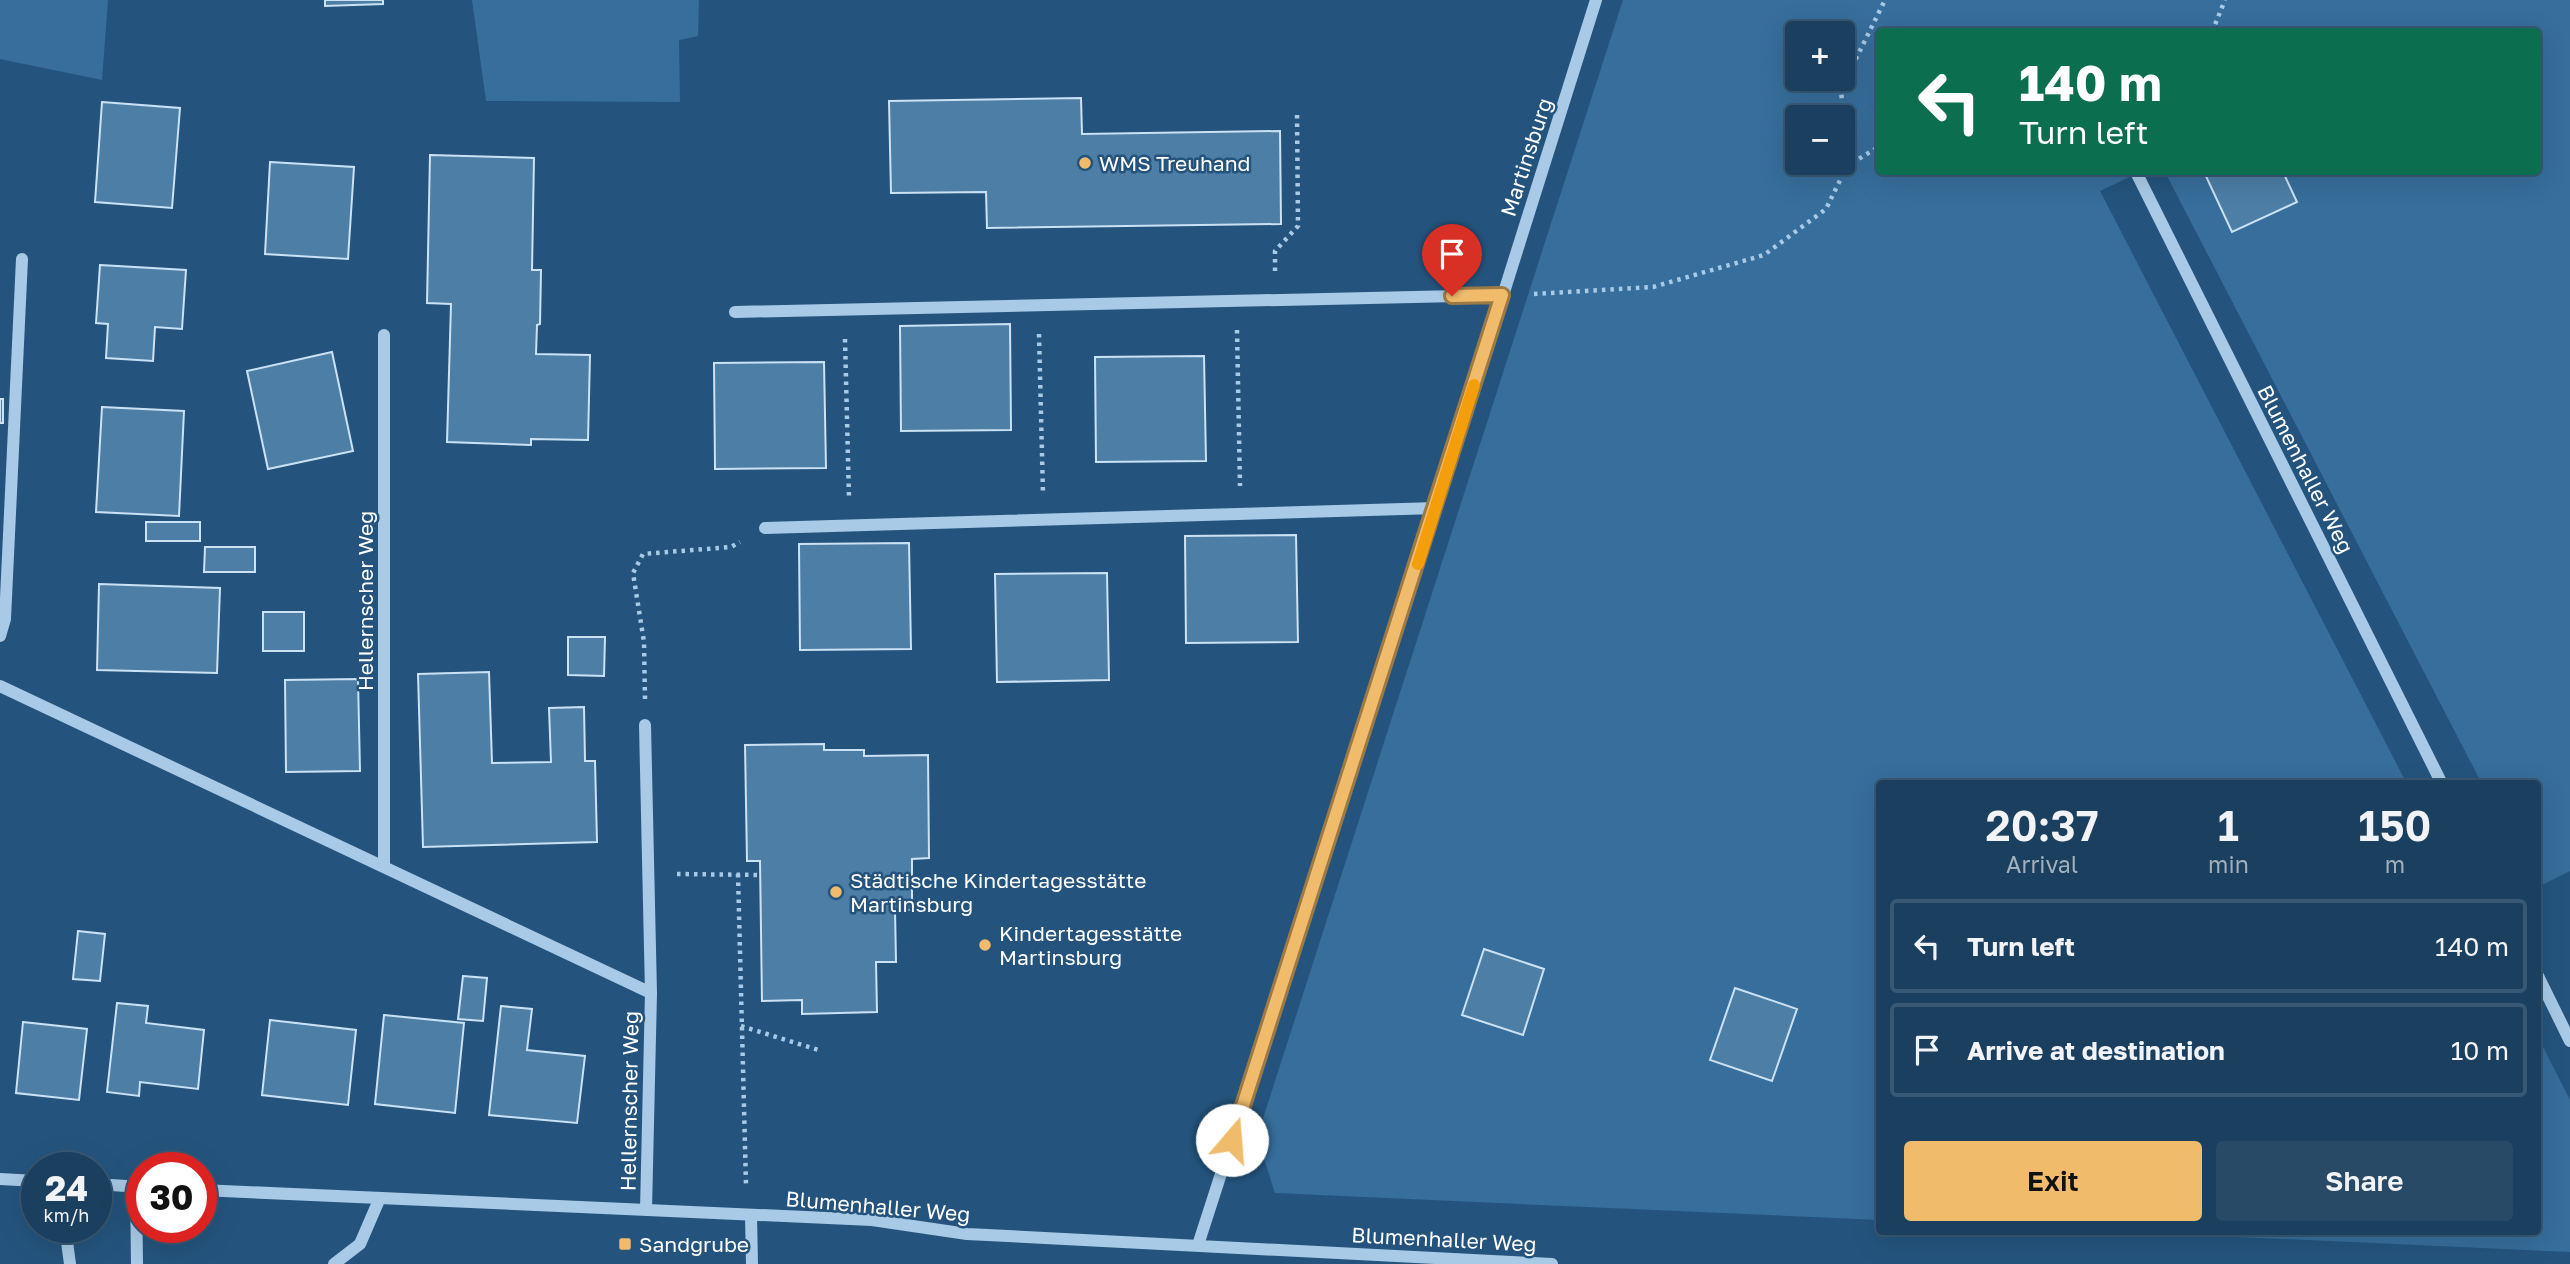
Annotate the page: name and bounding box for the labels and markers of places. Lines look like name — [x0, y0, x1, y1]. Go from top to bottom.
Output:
place label: WMS Treuhand — [1099, 150, 1251, 176]
marker: WMS Treuhand — [1077, 155, 1093, 171]
pin — [1422, 224, 1482, 296]
place label: Städtische Kindertagesstätte Martinsburg — [850, 867, 1146, 917]
marker: Städtische Kindertagesstätte Martinsburg — [828, 884, 844, 900]
place label: Kindertagesstätte Martinsburg — [999, 920, 1182, 970]
marker: Kindertagesstätte Martinsburg — [977, 937, 993, 953]
place label: Sandgrube — [639, 1231, 749, 1257]
marker: Sandgrube — [617, 1236, 633, 1252]

